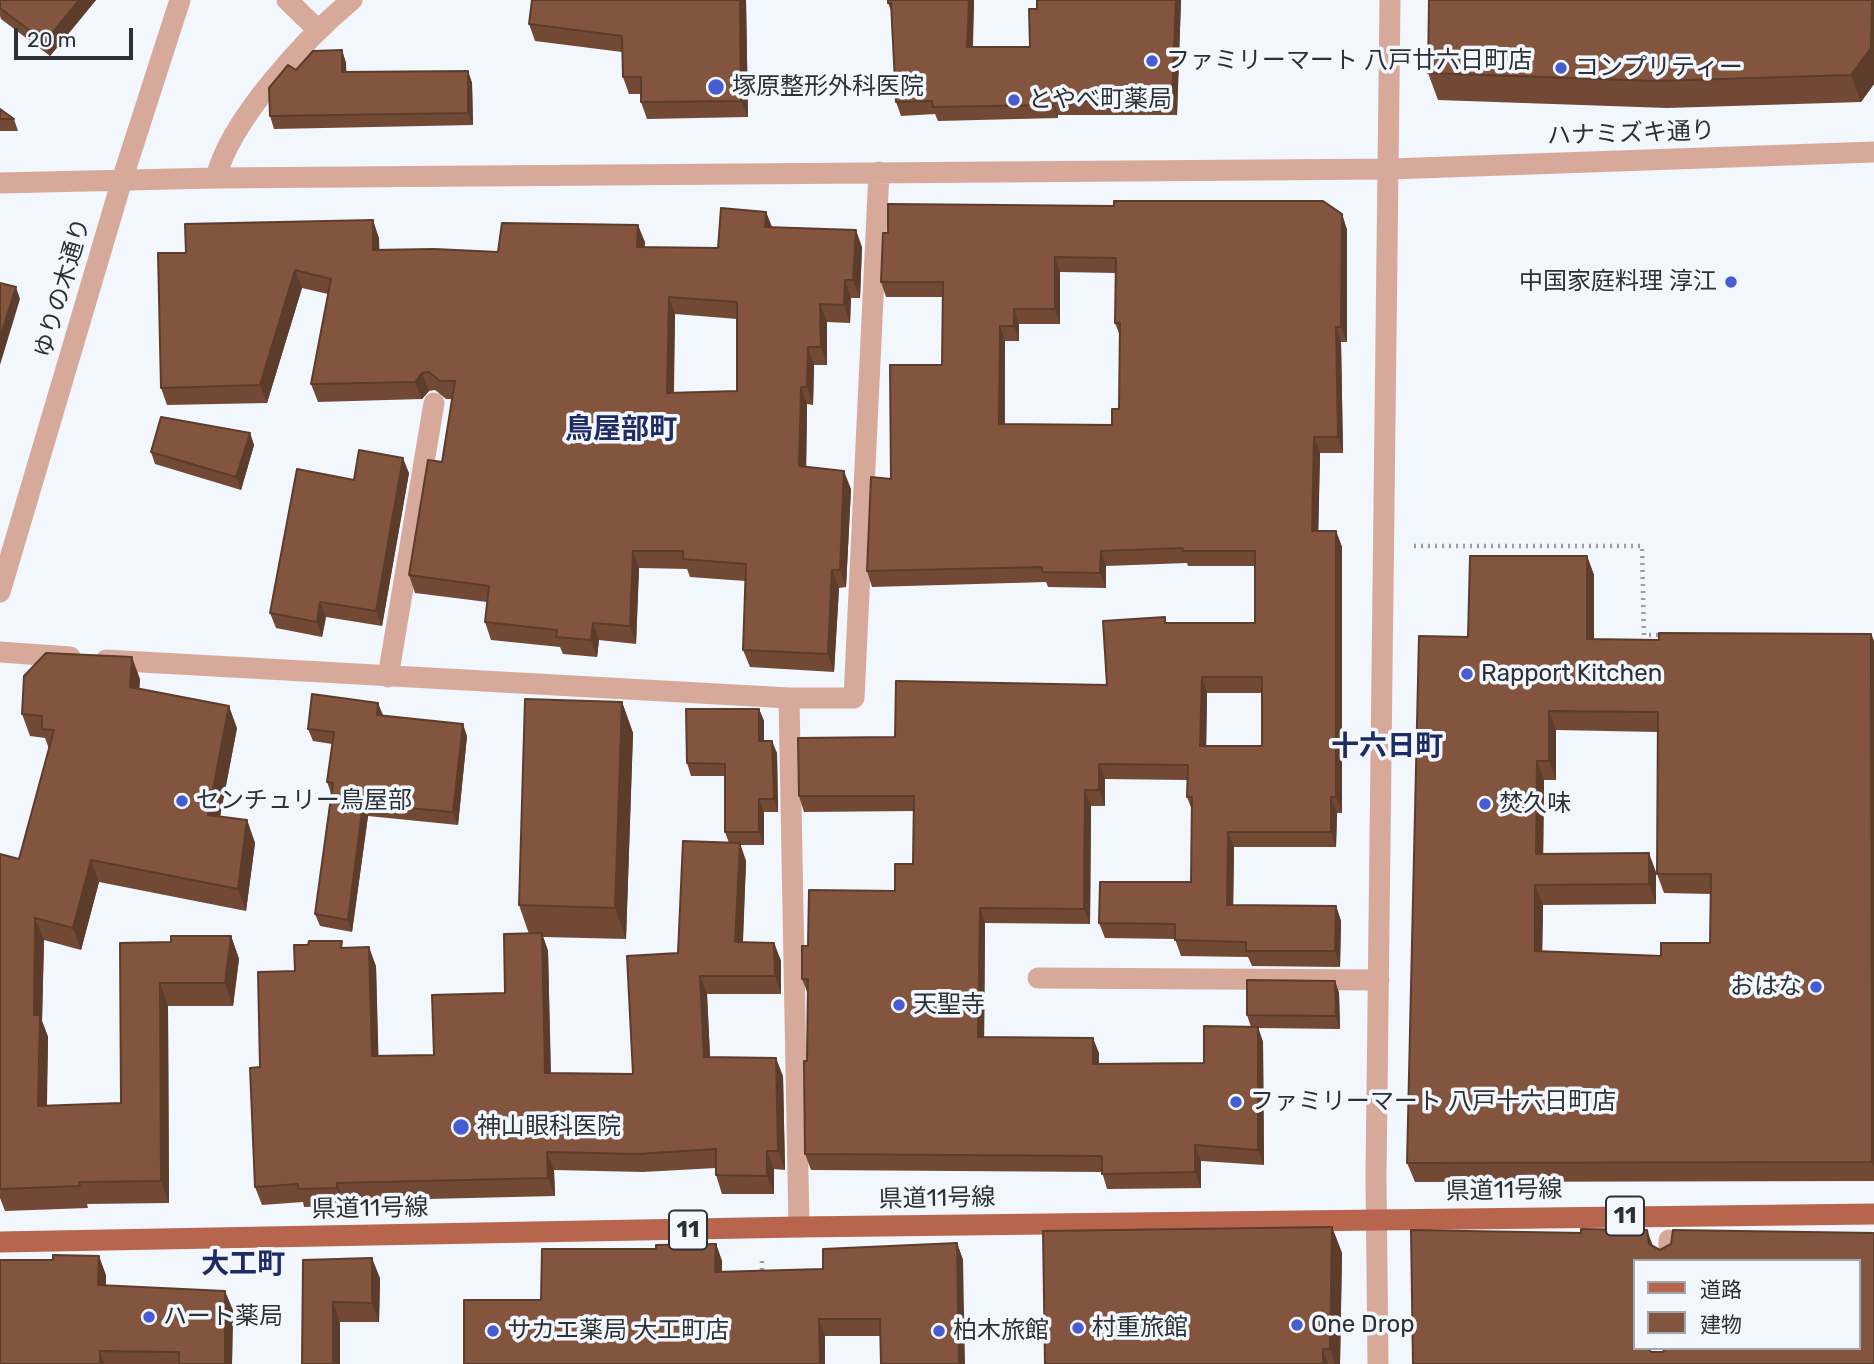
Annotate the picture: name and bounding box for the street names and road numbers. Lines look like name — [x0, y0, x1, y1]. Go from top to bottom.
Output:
street label: ハナミズキ通り — [1547, 117, 1715, 151]
street label: ゆりの木通り — [29, 215, 97, 361]
street label: 県道11号線 — [1445, 1176, 1563, 1206]
street label: 県道11号線 — [878, 1184, 996, 1214]
street label: 県道11号線 — [311, 1194, 429, 1224]
road number: 11 — [1606, 1196, 1644, 1236]
road number: 11 — [669, 1210, 707, 1250]

